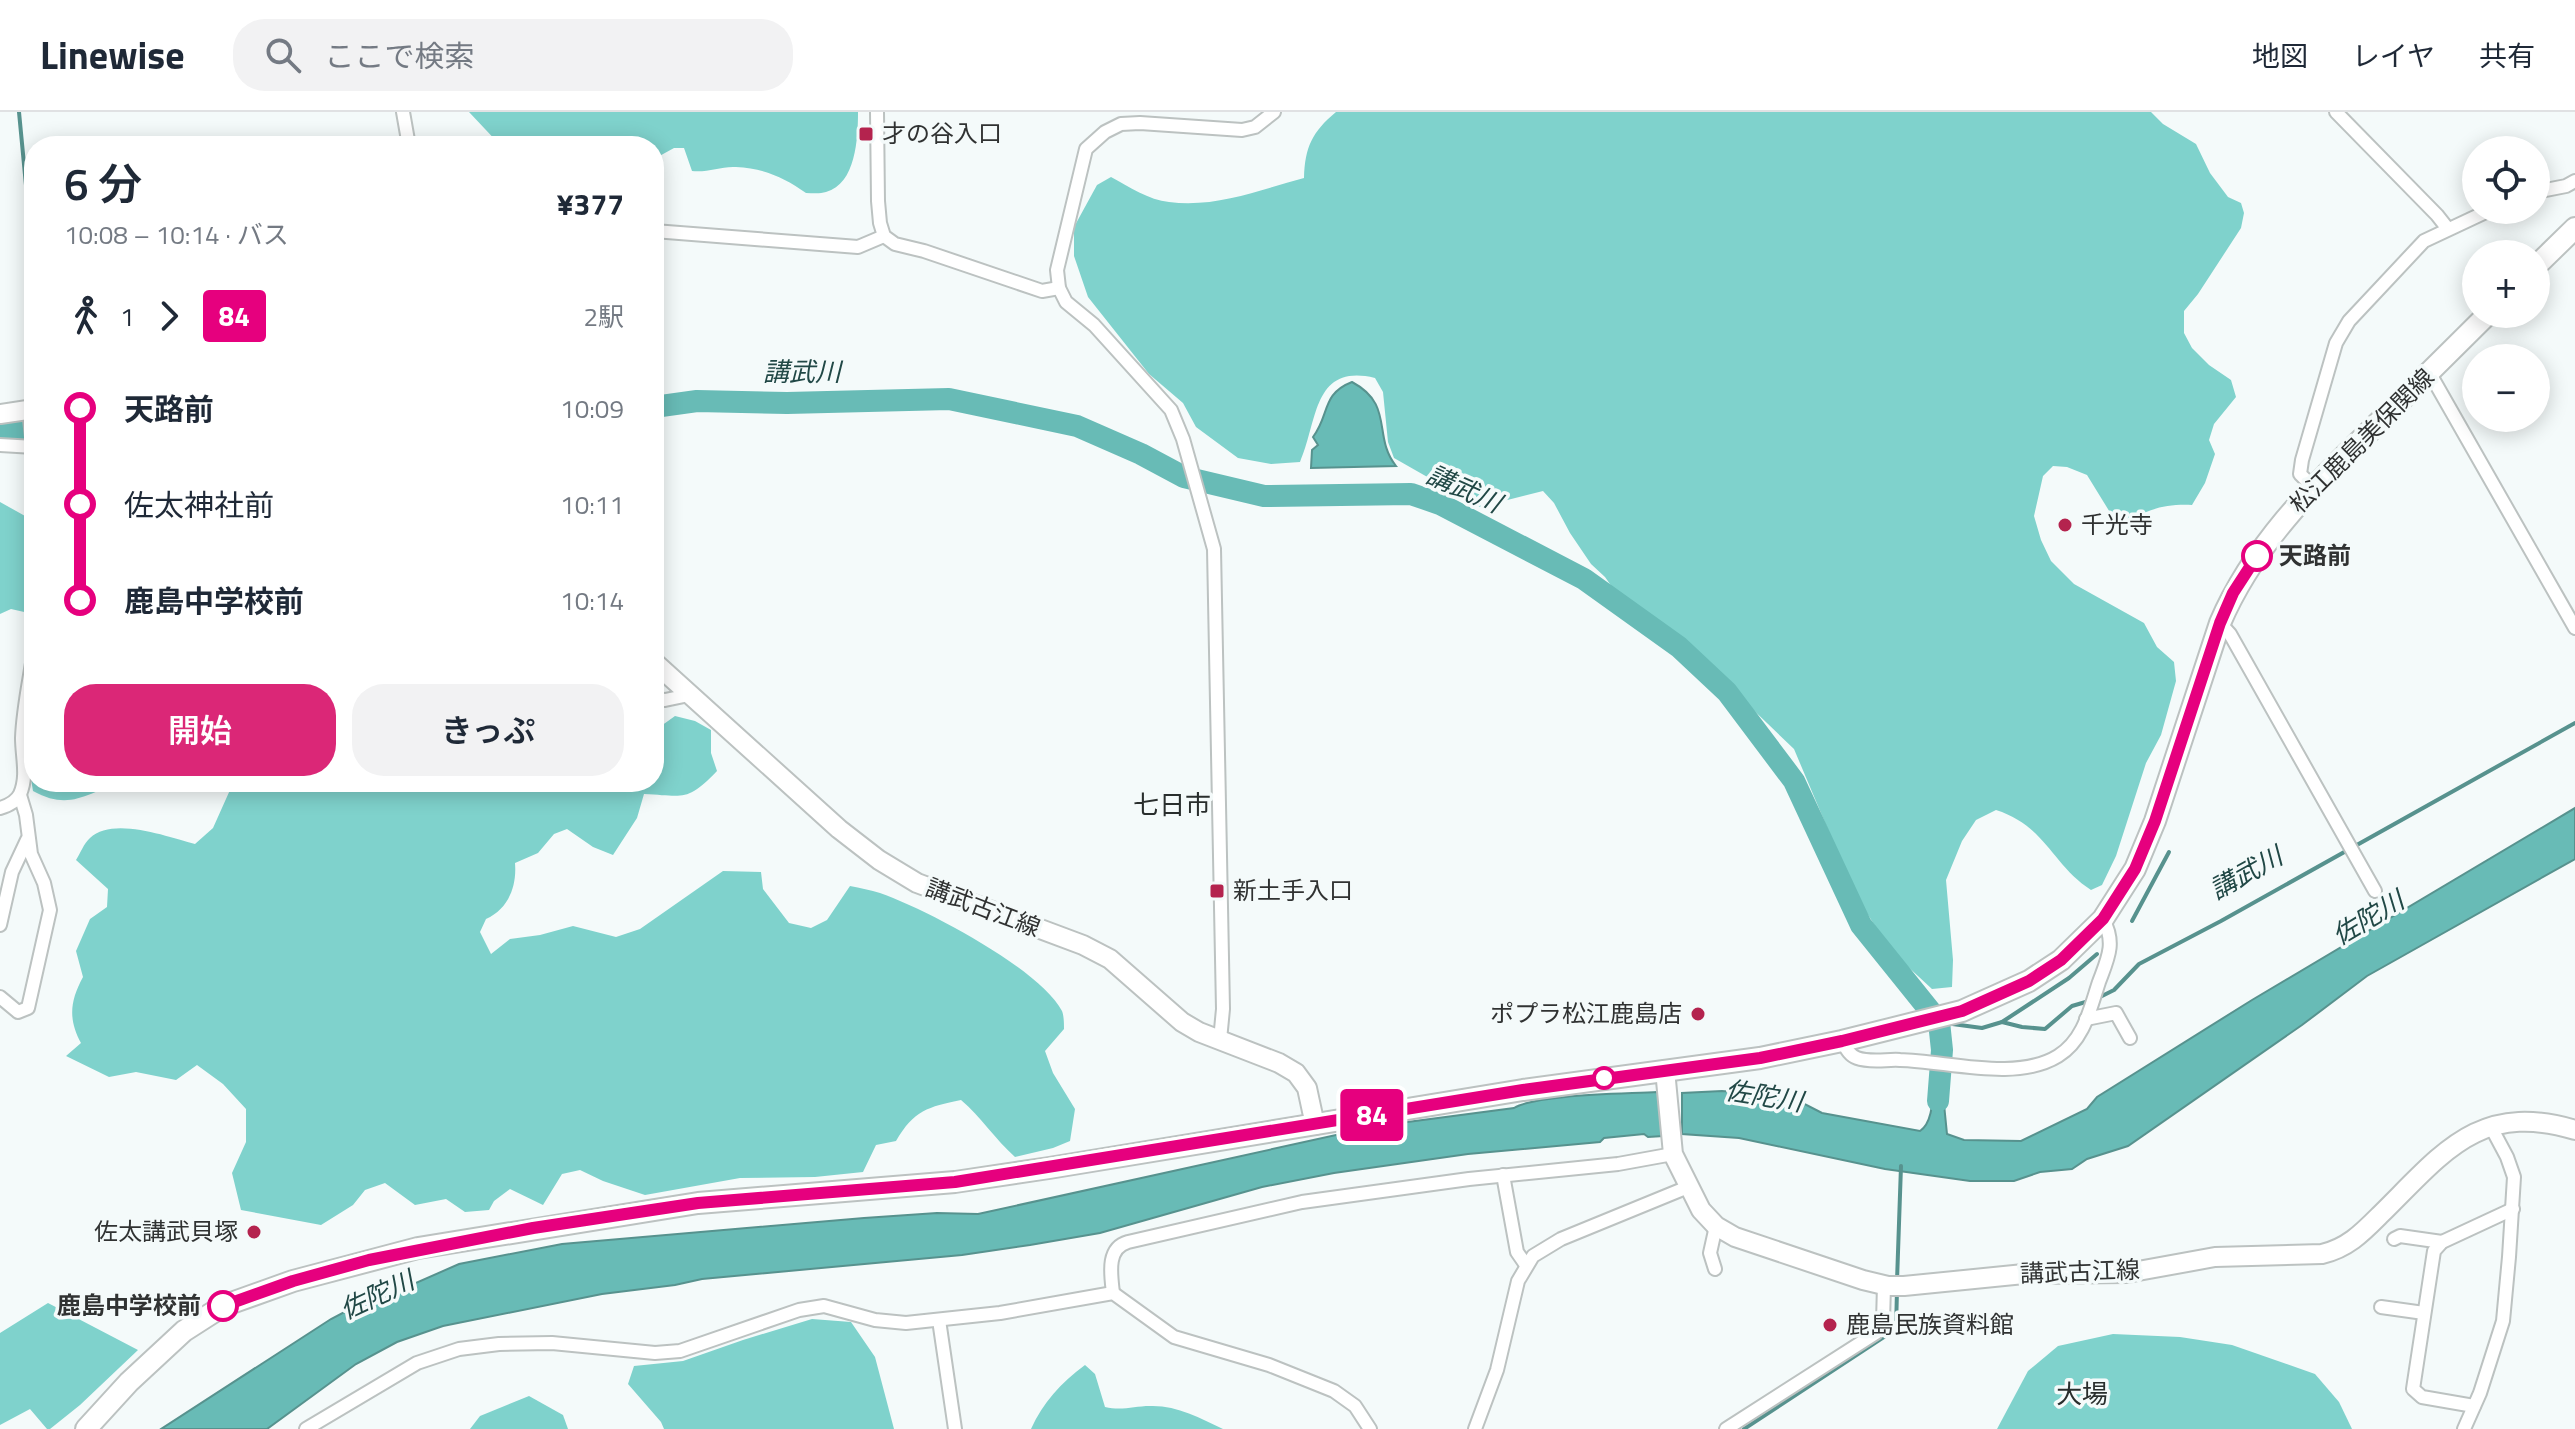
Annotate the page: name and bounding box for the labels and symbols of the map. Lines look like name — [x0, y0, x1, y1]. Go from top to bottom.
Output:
place label: 才の谷入口 — [882, 115, 1002, 151]
marker: 才の谷入口 — [857, 125, 875, 143]
water label: 講武川 — [763, 352, 844, 391]
street label: 松江鹿島美保関線 — [2281, 360, 2442, 521]
water label: 講武川 — [1421, 455, 1510, 523]
place label: 千光寺 — [2081, 506, 2153, 542]
marker: 千光寺 — [2056, 516, 2074, 534]
place label: 天路前 — [2279, 537, 2351, 573]
marker: 天路前 — [2242, 541, 2272, 571]
district label: 七日市 — [1133, 785, 1211, 824]
water label: 講武川 — [2202, 835, 2292, 909]
street label: 講武古江線 — [921, 869, 1046, 945]
place label: 新土手入口 — [1233, 872, 1353, 908]
water label: 佐陀川 — [2324, 879, 2414, 954]
marker: 新土手入口 — [1208, 882, 1226, 900]
place label: ポプラ松江鹿島店 — [1490, 995, 1682, 1031]
marker: ポプラ松江鹿島店 — [1689, 1005, 1707, 1023]
unlabelled marker — [1593, 1067, 1615, 1089]
water label: 佐陀川 — [1723, 1070, 1809, 1121]
line badge: 84 — [1336, 1089, 1408, 1141]
place label: 佐太講武貝塚 — [94, 1213, 238, 1249]
marker: 佐太講武貝塚 — [245, 1223, 263, 1241]
street label: 講武古江線 — [2019, 1251, 2141, 1291]
water label: 佐陀川 — [333, 1259, 423, 1329]
place label: 鹿島中学校前 — [57, 1287, 201, 1323]
marker: 鹿島中学校前 — [208, 1291, 238, 1321]
place label: 鹿島民族資料館 — [1846, 1306, 2014, 1342]
marker: 鹿島民族資料館 — [1821, 1316, 1839, 1334]
district label: 大場 — [2056, 1374, 2108, 1413]

